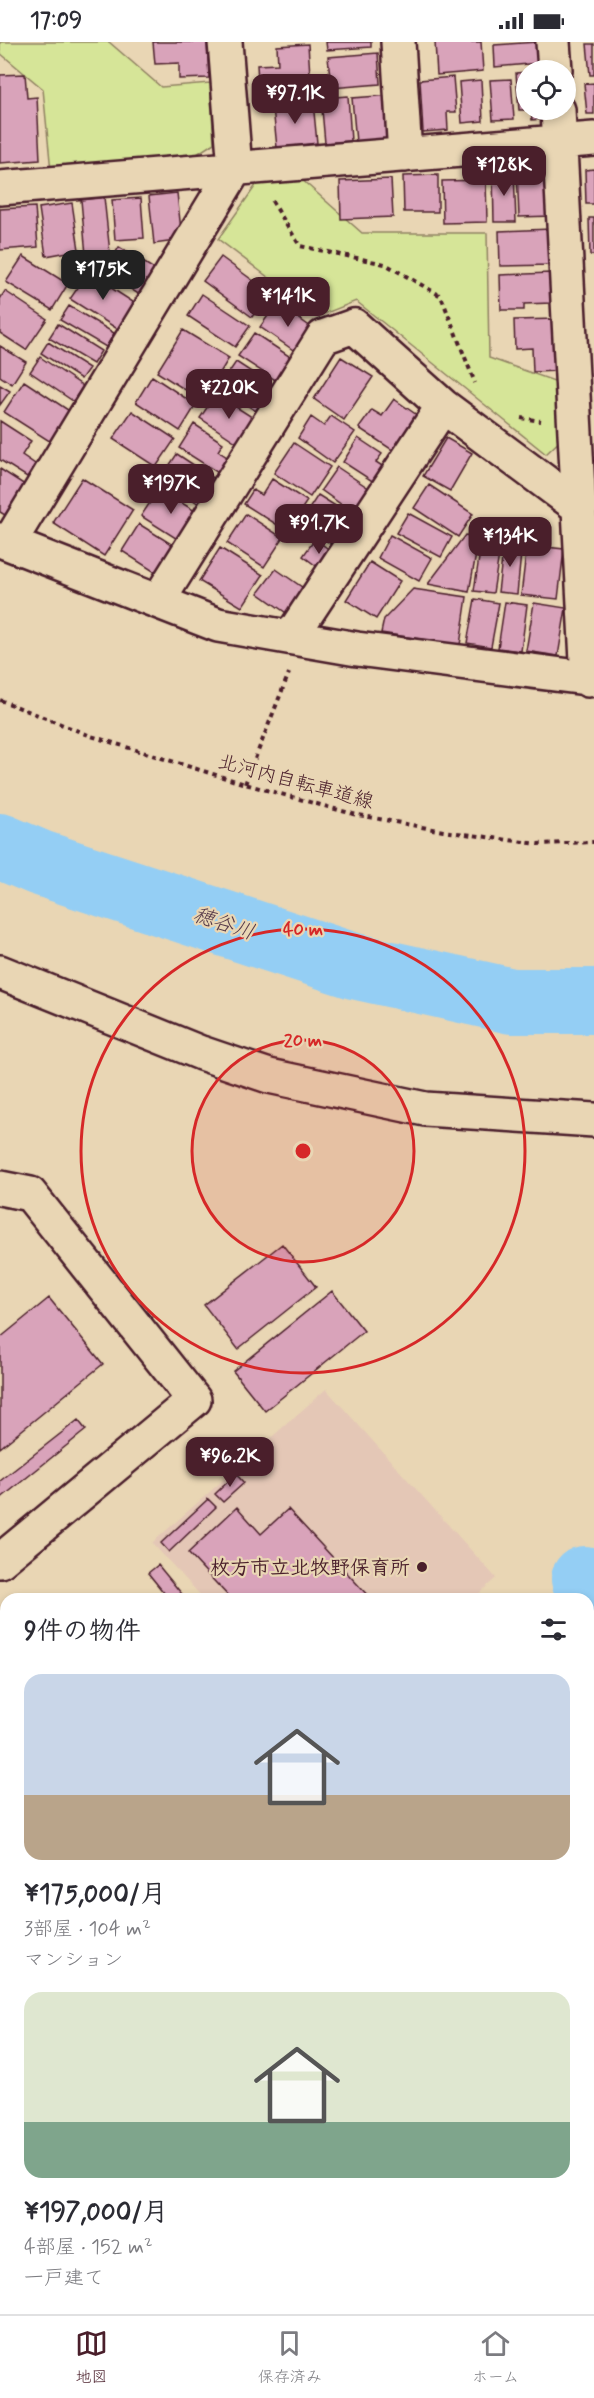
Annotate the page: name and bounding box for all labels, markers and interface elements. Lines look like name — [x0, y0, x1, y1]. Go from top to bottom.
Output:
text: 17:09 — [30, 7, 82, 35]
map controls — [516, 60, 576, 120]
button: locate — [516, 60, 576, 120]
pin: ¥97.1K — [246, 74, 344, 125]
text: ¥97.1K — [266, 80, 324, 107]
pin: ¥128K — [462, 146, 546, 197]
text: ¥128K — [476, 152, 532, 179]
pin: ¥175K — [61, 250, 145, 301]
text: ¥175K — [75, 256, 131, 283]
pin: ¥141K — [246, 277, 330, 328]
text: ¥141K — [261, 283, 315, 310]
pin: ¥220K — [187, 369, 271, 420]
text: ¥220K — [200, 375, 258, 402]
pin: ¥197K — [129, 464, 213, 515]
text: ¥197K — [142, 470, 200, 497]
pin: ¥91.7K — [270, 504, 368, 555]
text: ¥91.7K — [289, 510, 349, 537]
pin: ¥134K — [468, 517, 552, 568]
text: ¥134K — [483, 523, 537, 550]
street label: 北河内自転車道線 — [215, 749, 376, 816]
water label: 穂谷川 — [189, 901, 258, 947]
text: 40 m — [283, 918, 323, 942]
text: 20 m — [284, 1029, 322, 1053]
centre of rings — [293, 1141, 313, 1161]
pin: ¥96.2K — [181, 1437, 279, 1488]
text: ¥96.2K — [200, 1443, 260, 1470]
place label: 枚方市立北牧野保育所 — [210, 1555, 410, 1582]
marker: 枚方市立北牧野保育所 — [415, 1560, 429, 1574]
icon: filters — [537, 1613, 570, 1646]
text: 9件の物件 — [24, 1615, 141, 1649]
icon: home — [243, 1713, 351, 1821]
text: ¥175,000/月 — [24, 1878, 166, 1912]
text: 3部屋 · 104 m² — [24, 1916, 151, 1943]
text: マンション — [24, 1947, 123, 1974]
icon: home — [243, 2031, 351, 2139]
text: ¥197,000/月 — [24, 2196, 169, 2230]
text: 4部屋 · 152 m² — [24, 2234, 153, 2261]
text: 一戸建て — [24, 2265, 104, 2292]
tab: 地図 — [75, 2327, 108, 2388]
tab: 保存済み — [258, 2327, 322, 2388]
tab: ホーム — [472, 2327, 519, 2388]

